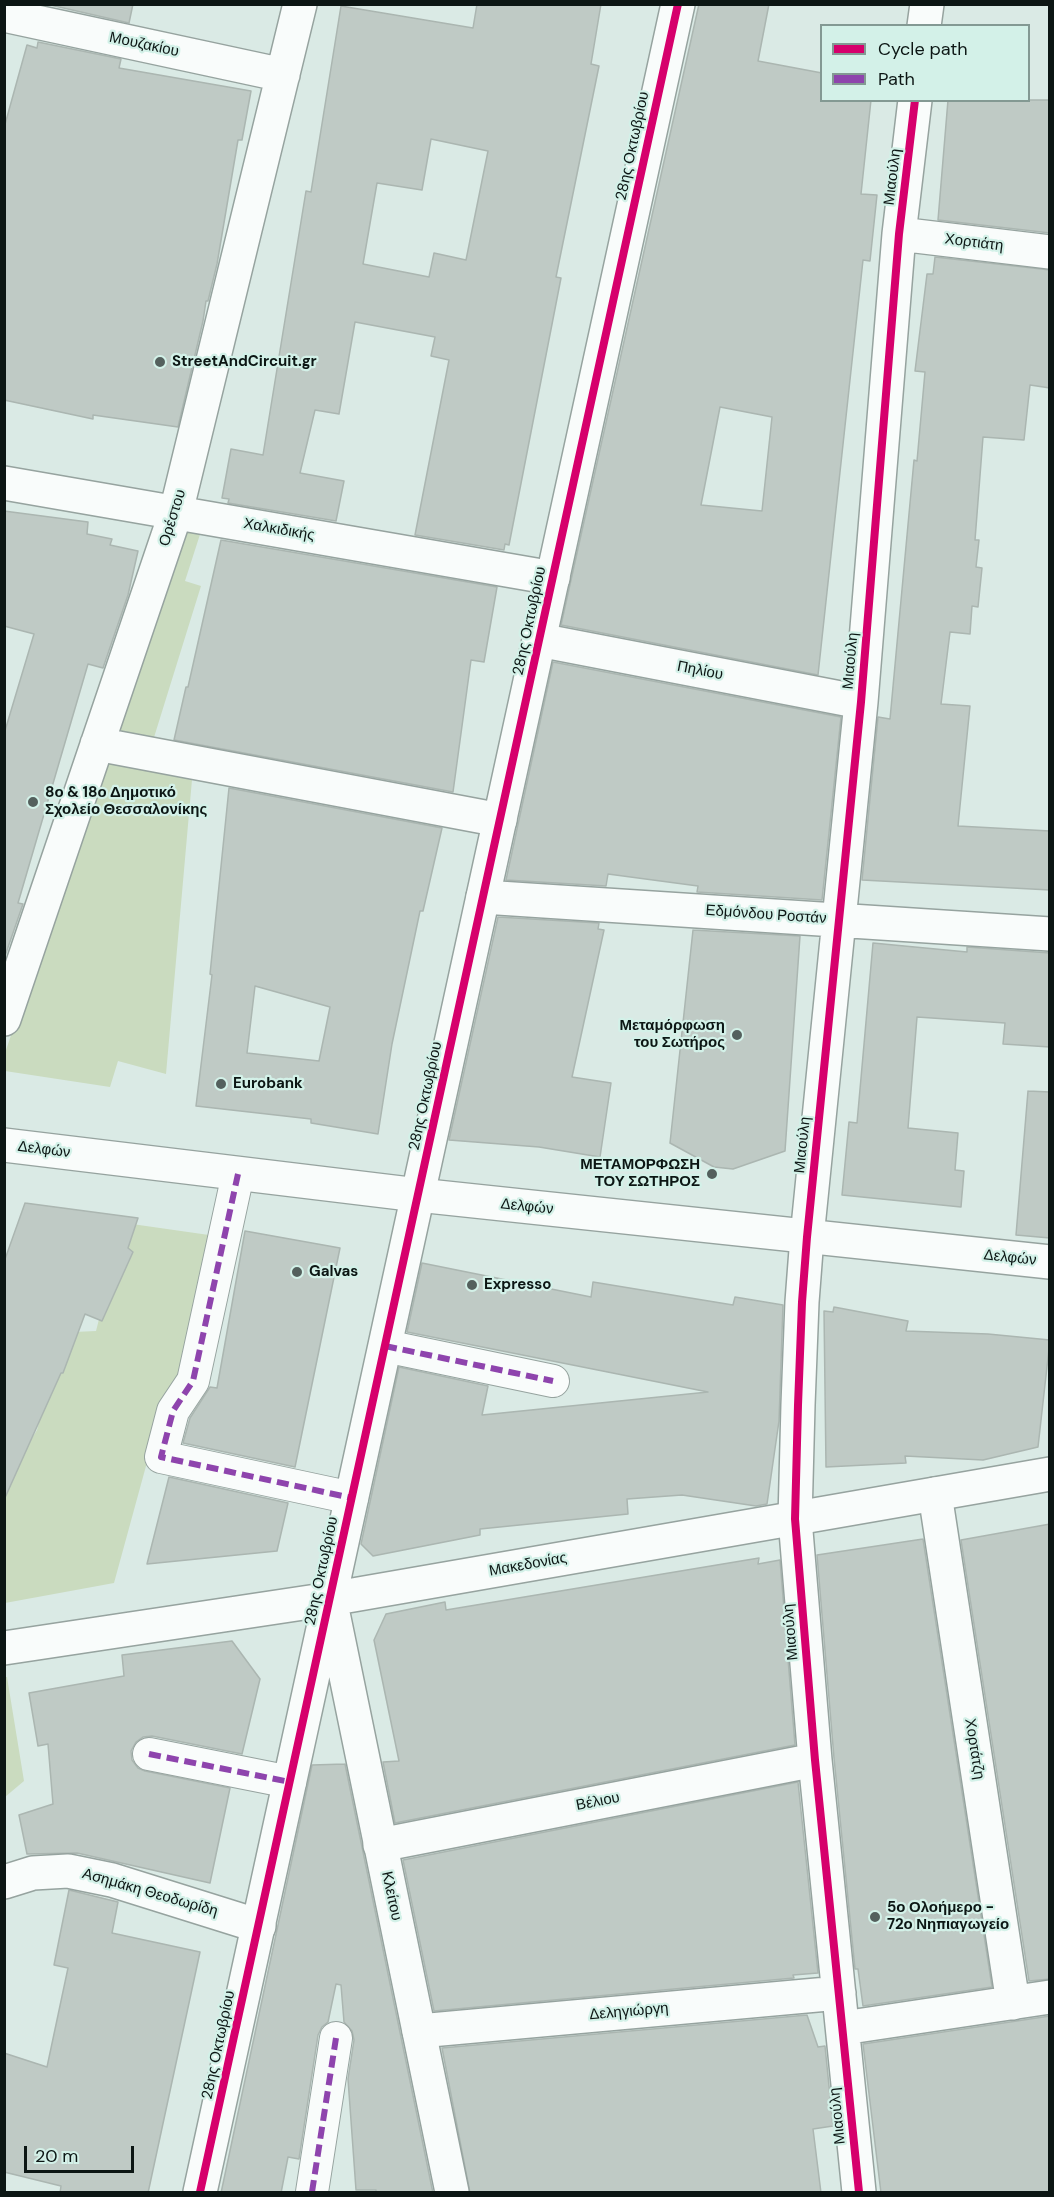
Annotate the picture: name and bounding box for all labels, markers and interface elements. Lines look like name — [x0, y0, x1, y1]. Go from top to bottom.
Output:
legend — [820, 24, 1030, 102]
street label: Μουζακίου — [108, 29, 180, 61]
text: Cycle path — [878, 37, 968, 61]
text: Path — [878, 67, 915, 91]
street label: 28ης Οκτωβρίου — [613, 90, 653, 202]
street label: Μιαούλη — [881, 148, 905, 206]
street label: Χορτιάτη — [944, 230, 1004, 256]
place label: StreetAndCircuit.gr — [172, 353, 317, 371]
marker: StreetAndCircuit.gr — [153, 355, 167, 369]
street label: Ορέστου — [156, 487, 190, 549]
street label: Χαλκιδικής — [242, 515, 316, 545]
street label: 28ης Οκτωβρίου — [510, 565, 550, 677]
street label: Μιαούλη — [840, 632, 862, 690]
street label: Πηλίου — [675, 658, 725, 684]
place label: 8ο & 18ο Δημοτικό Σχολείο Θεσσαλονίκης — [45, 784, 207, 819]
marker: 8ο & 18ο Δημοτικό Σχολείο Θεσσαλονίκης — [26, 795, 40, 809]
street label: Εδμόνδου Ροστάν — [705, 902, 827, 928]
place label: Μεταμόρφωση του Σωτήρος — [619, 1017, 725, 1052]
marker: Μεταμόρφωση του Σωτήρος — [730, 1028, 744, 1042]
street label: 28ης Οκτωβρίου — [406, 1040, 446, 1152]
place label: Eurobank — [233, 1075, 303, 1093]
marker: Eurobank — [214, 1077, 228, 1091]
street label: Μιαούλη — [791, 1116, 815, 1174]
street label: Δελφών — [17, 1138, 71, 1162]
place label: ΜΕΤΑΜΟΡΦΩΣΗ ΤΟΥ ΣΩΤΗΡΟΣ — [580, 1156, 700, 1191]
marker: ΜΕΤΑΜΟΡΦΩΣΗ ΤΟΥ ΣΩΤΗΡΟΣ — [705, 1167, 719, 1181]
street label: Δελφών — [500, 1195, 554, 1219]
street label: Δελφών — [983, 1246, 1037, 1270]
place label: Galvas — [309, 1263, 358, 1281]
marker: Galvas — [290, 1265, 304, 1279]
place label: Expresso — [484, 1276, 551, 1294]
marker: Expresso — [465, 1278, 479, 1292]
street label: 28ης Οκτωβρίου — [302, 1515, 342, 1627]
street label: Μακεδονίας — [488, 1549, 568, 1581]
street label: Μιαούλη — [780, 1603, 802, 1661]
street label: Χορτάτζη — [960, 1717, 988, 1781]
street label: Βέλιου — [575, 1789, 621, 1815]
street label: Ασημάκη Θεοδωρίδη — [80, 1865, 220, 1921]
street label: Κλείτου — [377, 1870, 405, 1922]
place label: 5ο Ολοήμερο - 72ο Νηπιαγωγείο — [887, 1899, 1009, 1934]
marker: 5ο Ολοήμερο - 72ο Νηπιαγωγείο — [868, 1910, 882, 1924]
street label: 28ης Οκτωβρίου — [199, 1989, 239, 2101]
street label: Δεληγιώργη — [589, 2000, 669, 2024]
street label: Μιαούλη — [826, 2087, 850, 2145]
scale bar — [27, 2134, 136, 2172]
text: 20 m — [35, 2144, 78, 2168]

